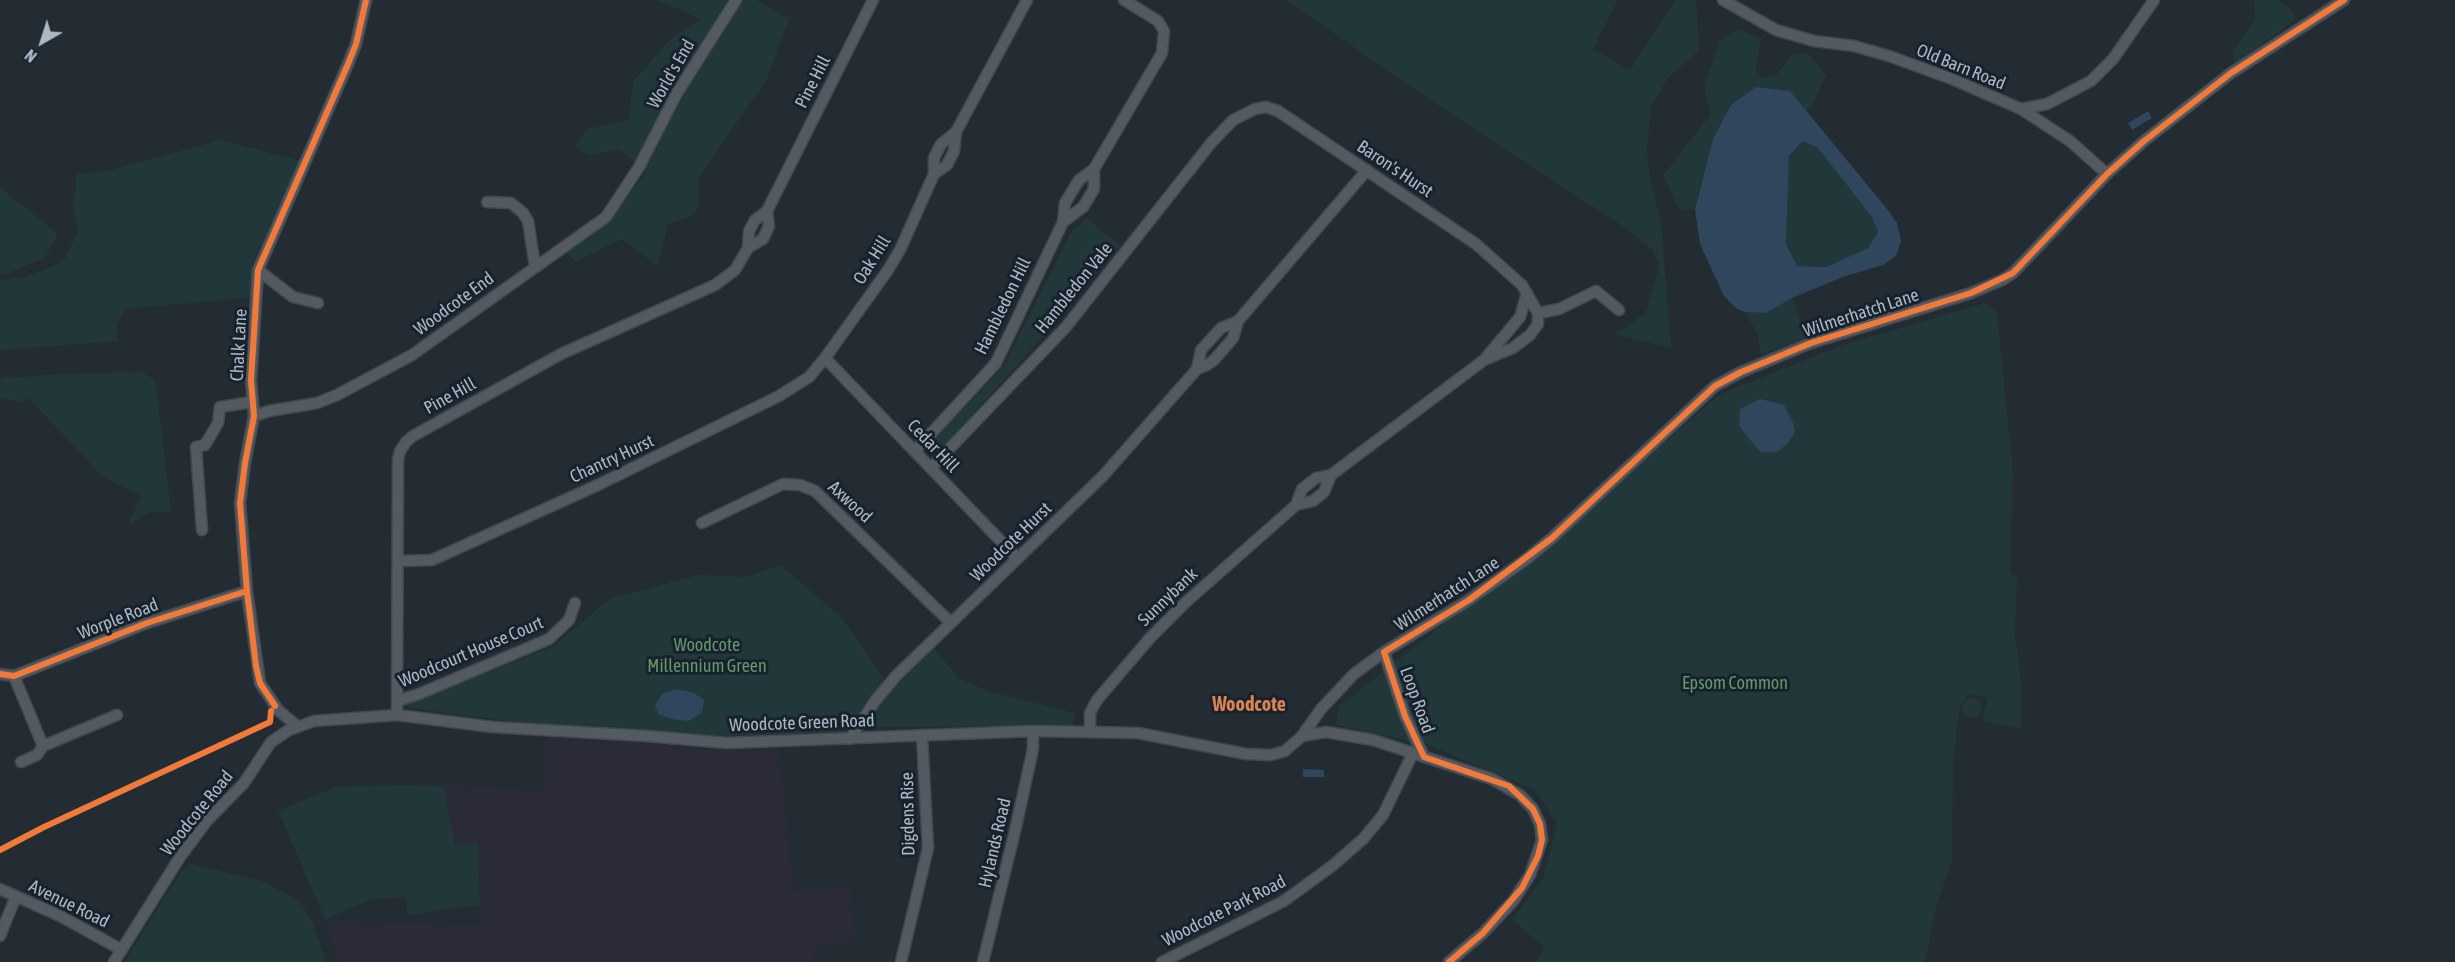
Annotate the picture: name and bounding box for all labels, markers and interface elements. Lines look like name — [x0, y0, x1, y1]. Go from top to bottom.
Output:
north arrow — [12, 12, 72, 72]
street label: World's End — [643, 36, 699, 112]
street label: Old Barn Road — [1913, 39, 2009, 95]
text: N — [21, 46, 40, 66]
street label: Pine Hill — [791, 52, 835, 112]
street label: Baron's Hurst — [1353, 136, 1437, 202]
street label: Oak Hill — [849, 232, 895, 288]
street label: Hambledon Vale — [1031, 238, 1117, 338]
street label: Hambledon Hill — [970, 254, 1036, 358]
street label: Woodcote End — [410, 268, 498, 340]
street label: Wilmerhatch Lane — [1800, 284, 1922, 342]
street label: Chalk Lane — [226, 308, 252, 382]
street label: Pine Hill — [420, 373, 480, 419]
street label: Cedar Hill — [903, 415, 963, 477]
street label: Chantry Hurst — [567, 430, 657, 488]
street label: Axwood — [824, 476, 876, 528]
street label: Woodcote Hurst — [966, 498, 1056, 586]
street label: Wilmerhatch Lane — [1391, 552, 1503, 636]
street label: Sunnybank — [1134, 563, 1202, 631]
street label: Worple Road — [75, 594, 161, 644]
street label: Woodcourt House Court — [396, 612, 546, 692]
park label: Woodcote Millennium Green — [647, 634, 767, 676]
street label: Loop Road — [1395, 664, 1439, 736]
park label: Epsom Common — [1682, 672, 1788, 694]
district label: Woodcote — [1212, 693, 1286, 717]
street label: Woodcote Green Road — [729, 710, 875, 736]
street label: Woodcote Road — [156, 766, 238, 860]
street label: Digdens Rise — [896, 772, 920, 856]
street label: Hylands Road — [974, 796, 1016, 890]
street label: Woodcote Park Road — [1159, 871, 1289, 951]
street label: Avenue Road — [25, 875, 113, 933]

